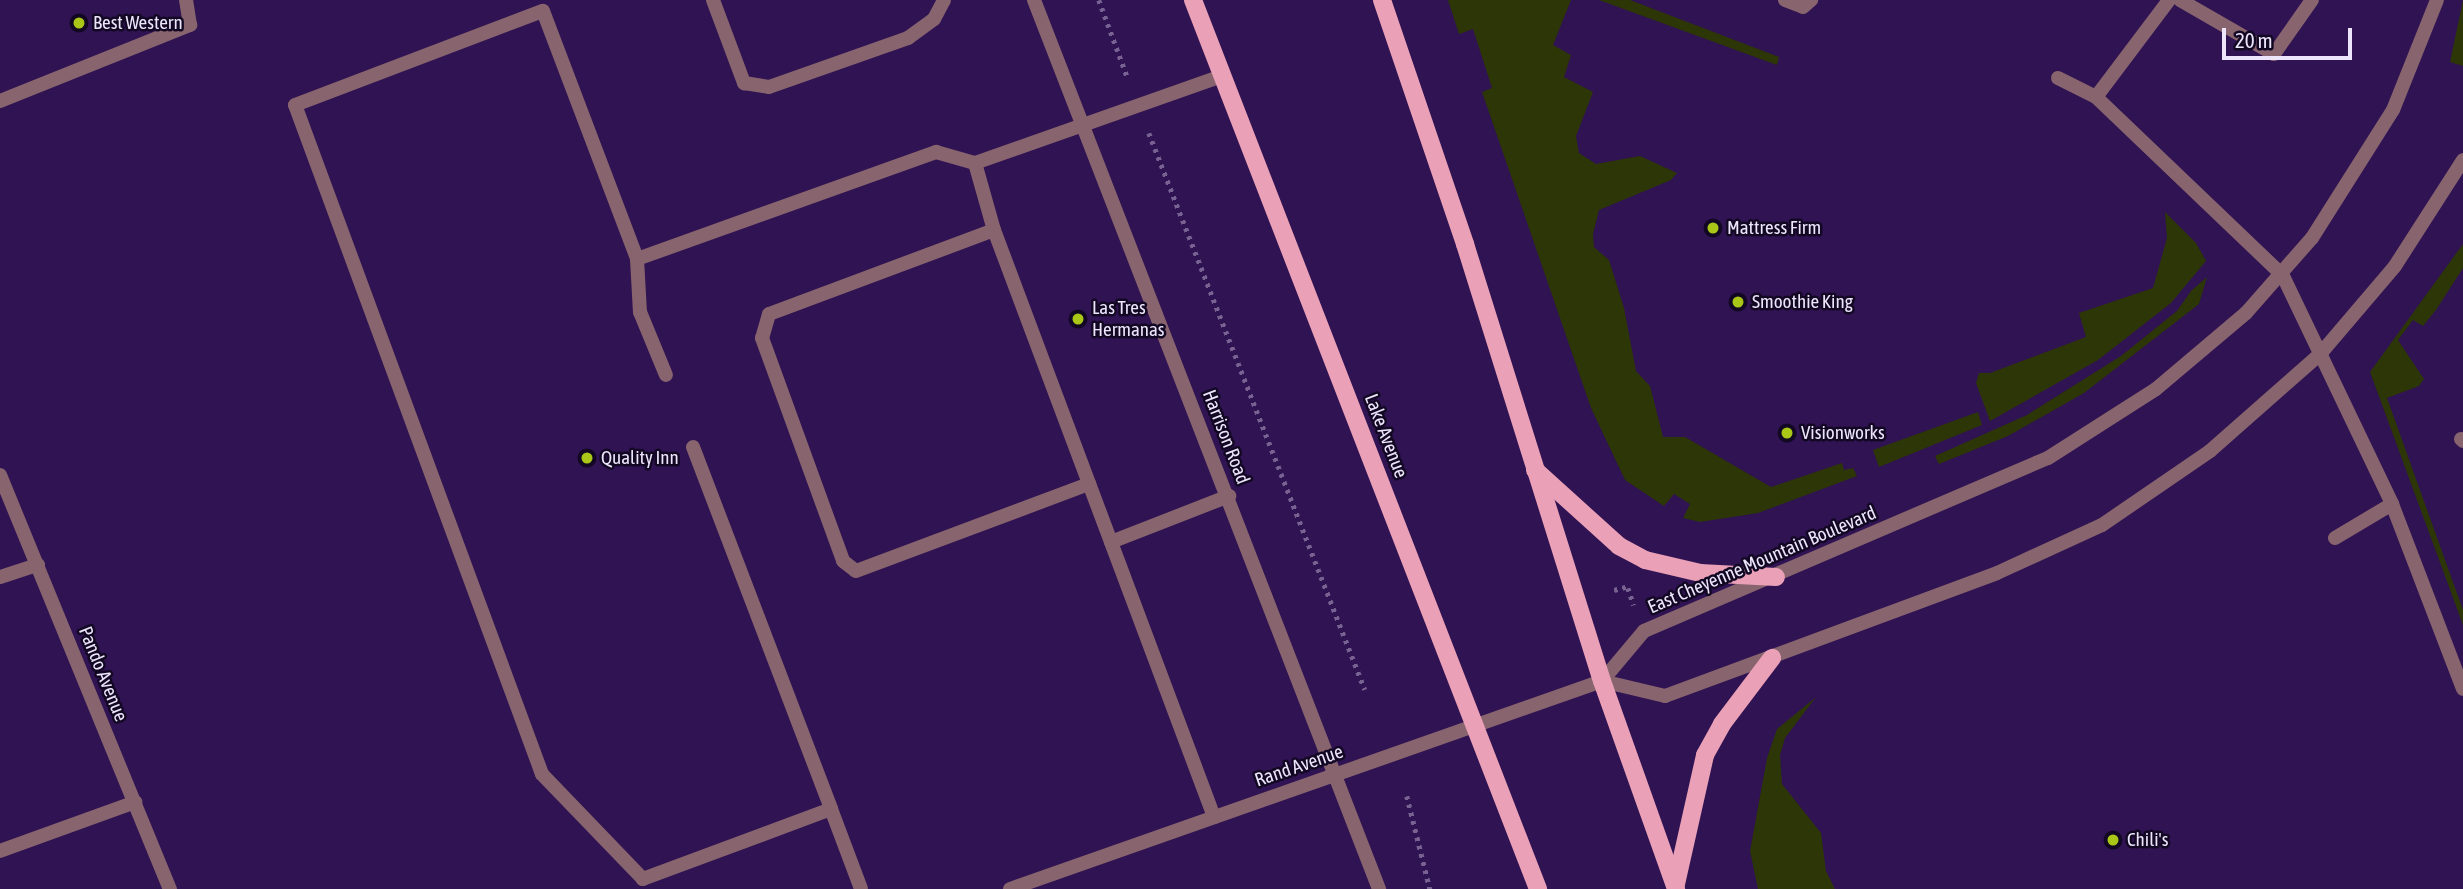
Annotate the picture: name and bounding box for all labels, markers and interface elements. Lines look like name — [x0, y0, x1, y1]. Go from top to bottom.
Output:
place label: Best Western — [93, 12, 183, 34]
scale bar — [2225, 14, 2354, 58]
marker: Best Western — [71, 15, 87, 31]
text: 20 m — [2235, 28, 2273, 52]
place label: Mattress Firm — [1727, 217, 1821, 239]
marker: Mattress Firm — [1705, 220, 1721, 236]
place label: Smoothie King — [1752, 291, 1853, 313]
marker: Smoothie King — [1730, 294, 1746, 310]
place label: Las Tres Hermanas — [1092, 297, 1165, 341]
marker: Las Tres Hermanas — [1070, 311, 1086, 327]
street label: Harrison Road — [1198, 387, 1254, 487]
street label: Lake Avenue — [1360, 391, 1412, 481]
place label: Visionworks — [1801, 422, 1885, 444]
marker: Visionworks — [1779, 425, 1795, 441]
place label: Quality Inn — [601, 447, 679, 469]
marker: Quality Inn — [579, 450, 595, 466]
street label: East Cheyenne Mountain Boulevard — [1644, 501, 1880, 619]
street label: Pando Avenue — [74, 623, 132, 725]
street label: Rand Avenue — [1252, 740, 1346, 792]
place label: Chili's — [2127, 829, 2168, 851]
marker: Chili's — [2105, 832, 2121, 848]

